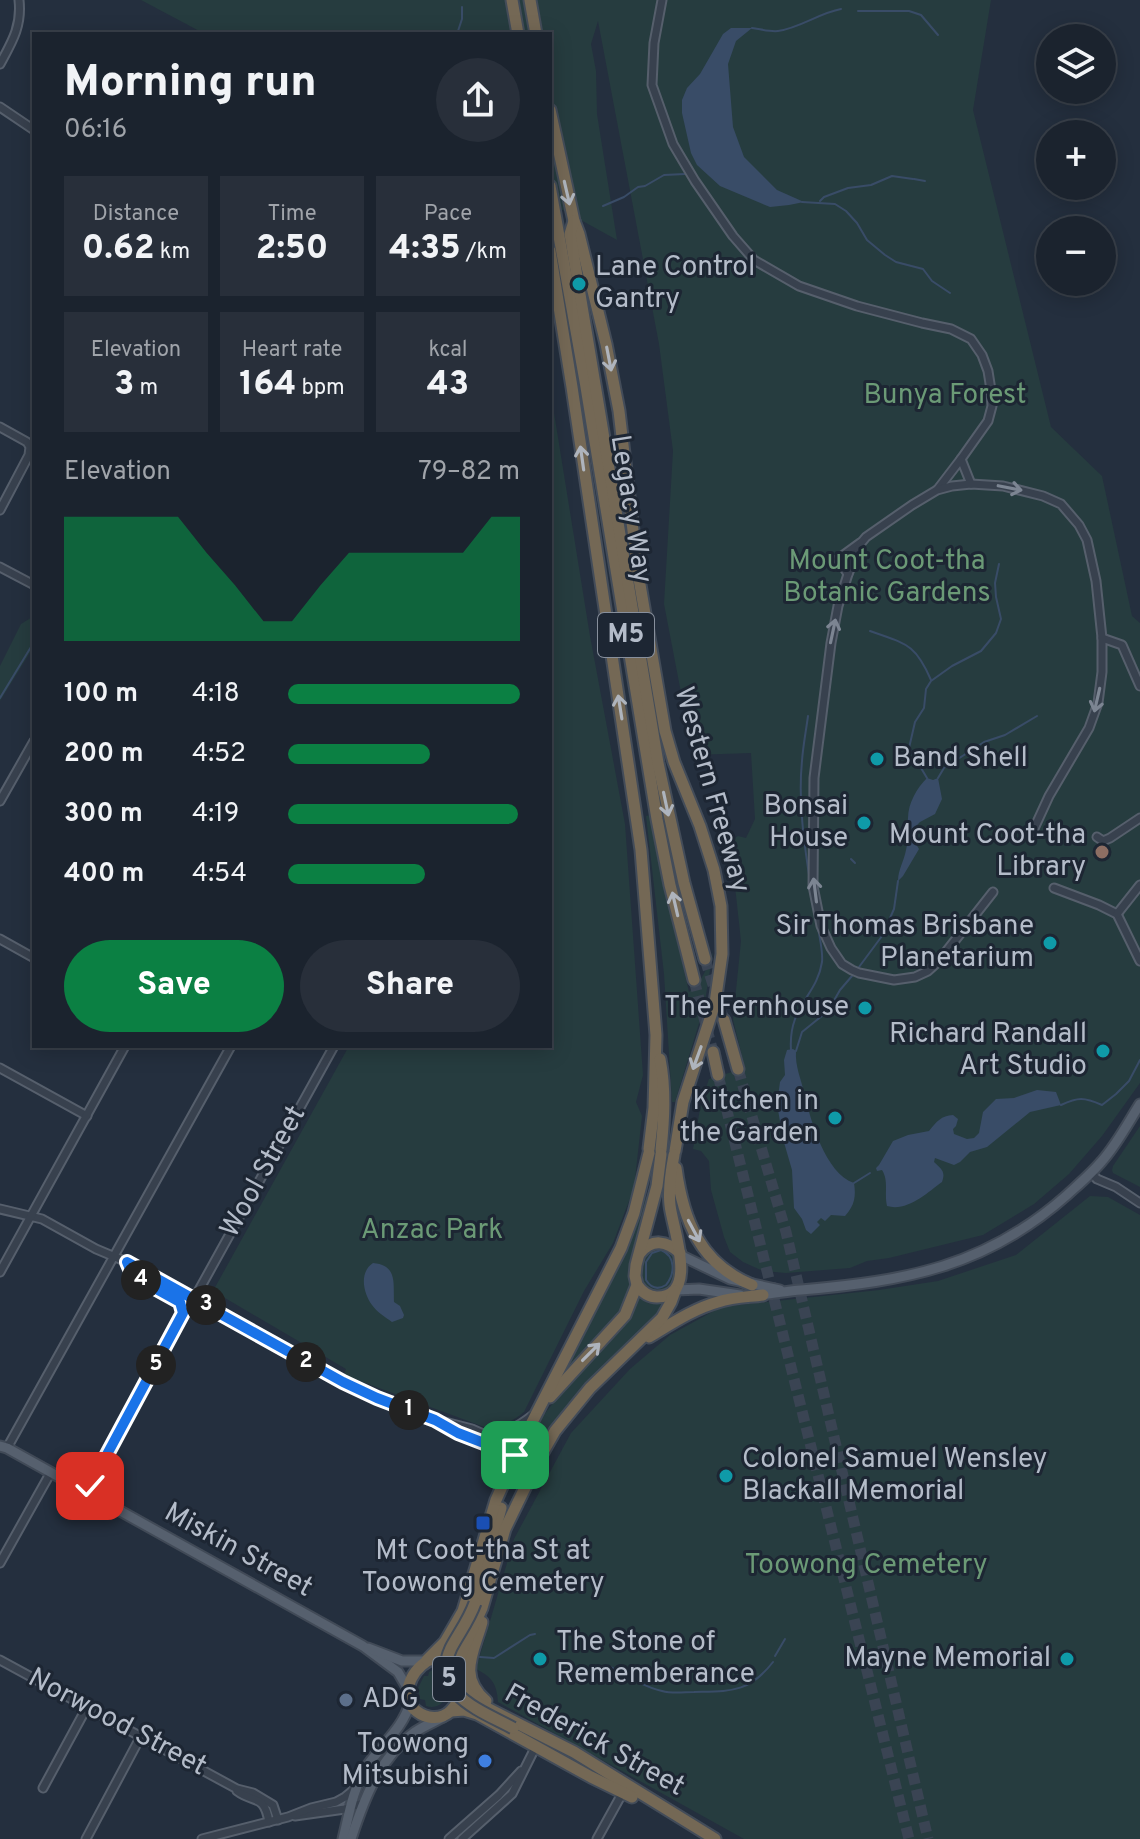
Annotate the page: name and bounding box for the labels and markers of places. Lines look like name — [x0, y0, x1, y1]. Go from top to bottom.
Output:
place label: Lane Control Gantry — [595, 250, 755, 318]
marker: Lane Control Gantry — [570, 275, 588, 293]
place label: Band Shell — [893, 741, 1028, 777]
marker: Band Shell — [868, 750, 886, 768]
place label: Bonsai House — [763, 789, 848, 857]
marker: Bonsai House — [855, 814, 873, 832]
place label: Mount Coot-tha Library — [889, 818, 1086, 886]
marker: Mount Coot-tha Library — [1093, 843, 1111, 861]
place label: Sir Thomas Brisbane Planetarium — [776, 909, 1034, 977]
marker: Sir Thomas Brisbane Planetarium — [1041, 934, 1059, 952]
place label: The Fernhouse — [664, 990, 849, 1026]
marker: The Fernhouse — [856, 999, 874, 1017]
place label: Richard Randall Art Studio — [889, 1017, 1087, 1085]
marker: Richard Randall Art Studio — [1094, 1042, 1112, 1060]
place label: Kitchen in the Garden — [680, 1084, 819, 1152]
marker: Kitchen in the Garden — [826, 1109, 844, 1127]
pin: 4 — [121, 1260, 161, 1300]
pin: 3 — [186, 1285, 226, 1325]
pin: 2 — [286, 1342, 326, 1382]
pin: 5 — [136, 1345, 176, 1385]
pin: 1 — [389, 1390, 429, 1430]
pin — [481, 1421, 549, 1489]
place label: Colonel Samuel Wensley Blackall Memorial — [742, 1442, 1047, 1510]
pin — [56, 1452, 124, 1520]
marker: Colonel Samuel Wensley Blackall Memorial — [717, 1467, 735, 1485]
marker: Mt Coot-tha St at Toowong Cemetery — [474, 1514, 492, 1532]
place label: Mt Coot-tha St at Toowong Cemetery — [361, 1534, 605, 1602]
place label: The Stone of Rememberance — [556, 1625, 755, 1693]
place label: Mayne Memorial — [844, 1641, 1051, 1677]
marker: The Stone of Rememberance — [531, 1650, 549, 1668]
marker: Mayne Memorial — [1058, 1650, 1076, 1668]
place label: ADG — [362, 1682, 419, 1718]
marker: ADG — [337, 1691, 355, 1709]
place label: Toowong Mitsubishi — [342, 1727, 469, 1795]
marker: Toowong Mitsubishi — [476, 1752, 494, 1770]

